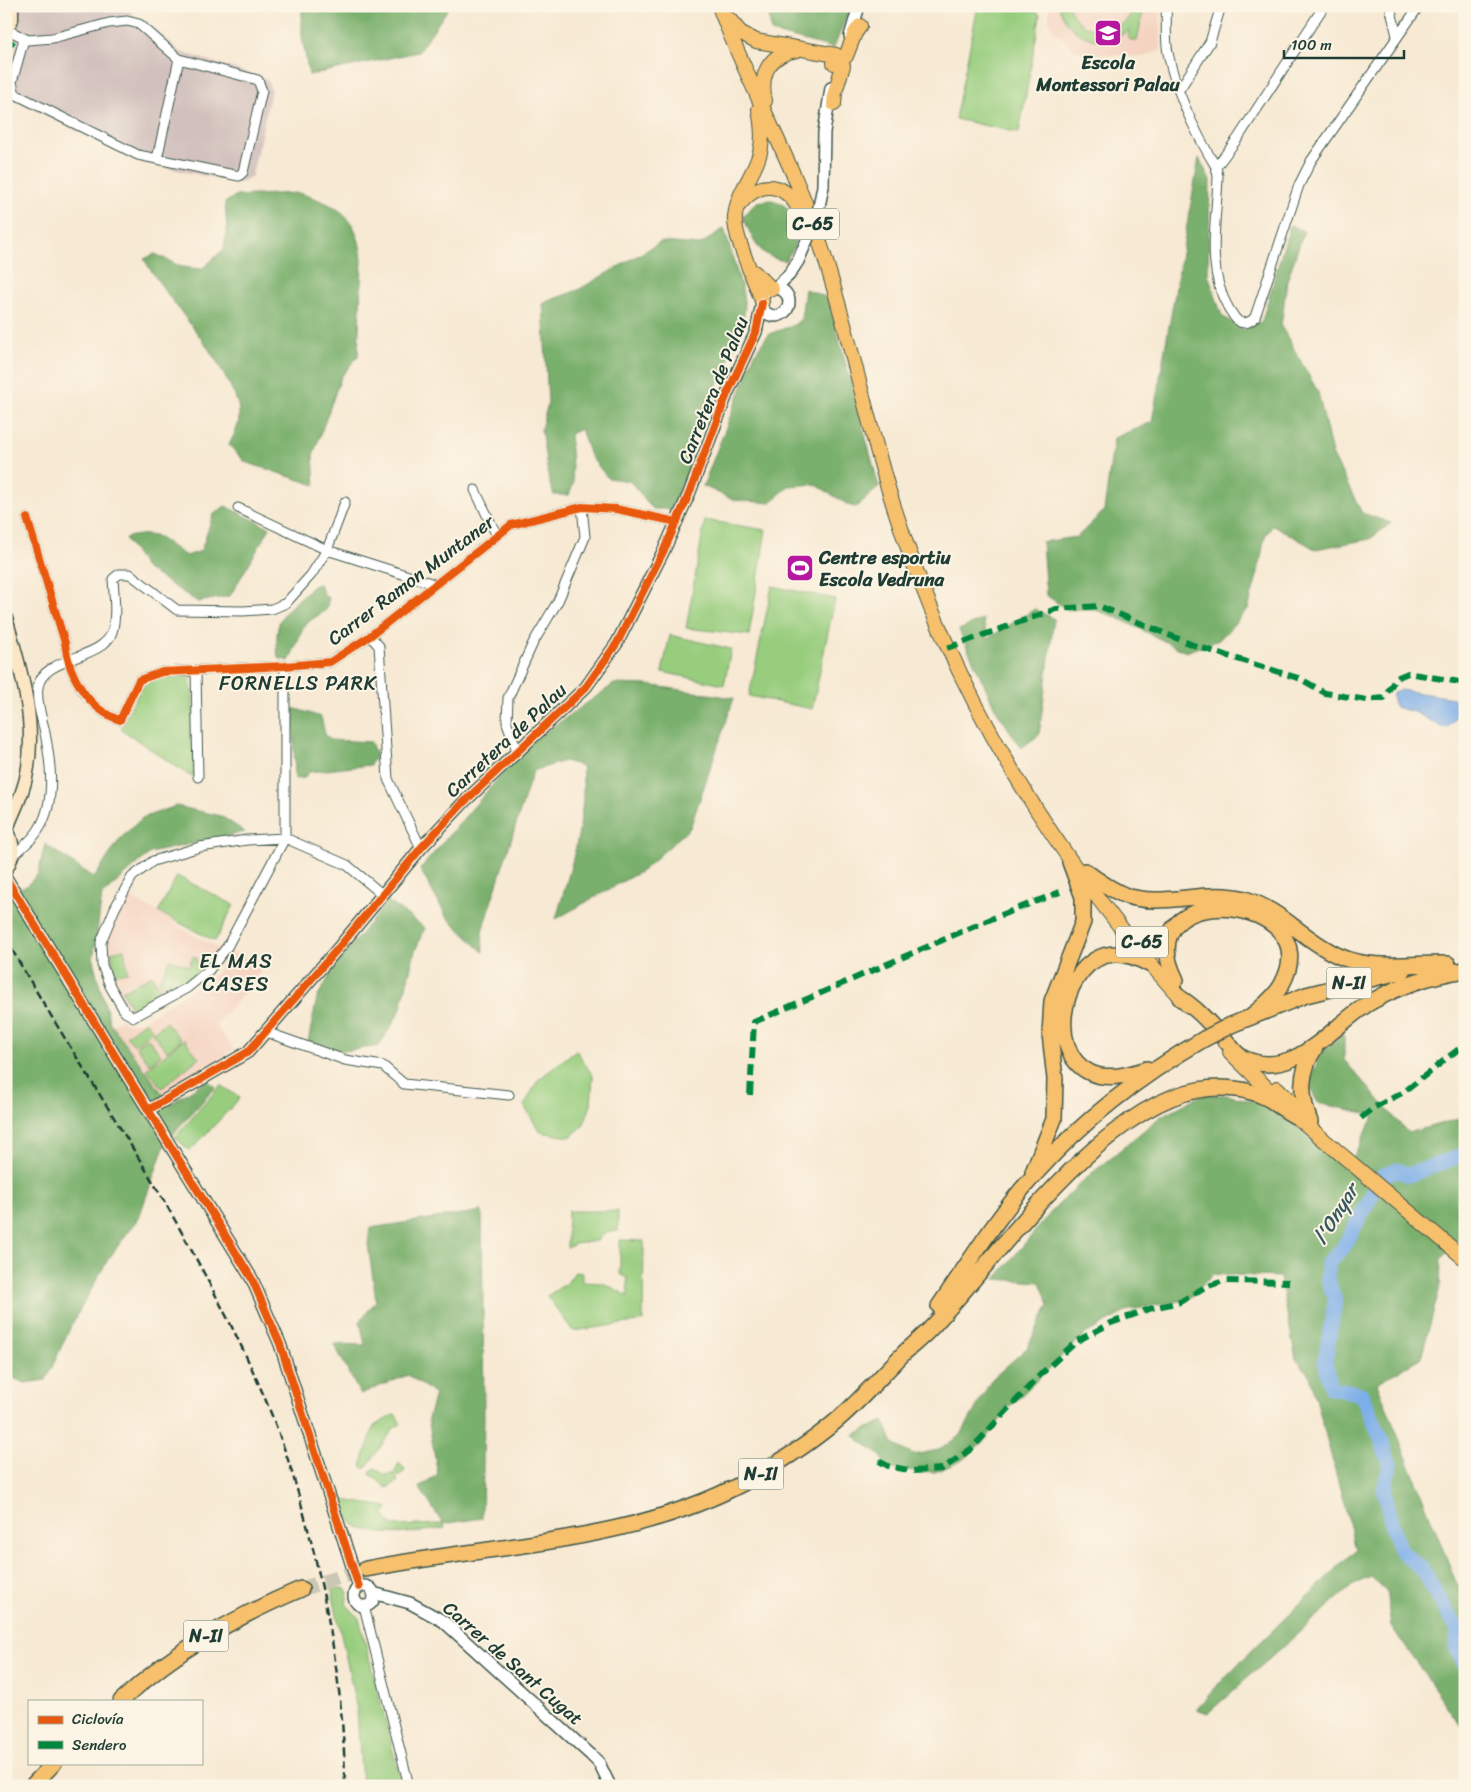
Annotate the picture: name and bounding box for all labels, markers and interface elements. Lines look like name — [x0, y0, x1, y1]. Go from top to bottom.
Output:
school or university icon: Escola Montessori Palau — [1093, 18, 1123, 48]
scale bar — [1284, 28, 1404, 60]
text: 100 m — [1291, 32, 1332, 58]
place label: Escola Montessori Palau — [1035, 46, 1181, 101]
road number: C-65 — [787, 208, 839, 240]
street label: Carretera de Palau — [668, 311, 758, 469]
street label: Carrer Ramon Muntaner — [320, 505, 503, 654]
place label: Centre esportiu Escola Vedruna — [818, 541, 952, 596]
sports icon: Centre esportiu Escola Vedruna — [785, 553, 815, 583]
district label: FORNELLS PARK — [219, 666, 378, 701]
street label: Carretera de Palau — [437, 674, 575, 806]
road number: C-65 — [1116, 926, 1168, 958]
district label: EL MAS CASES — [199, 944, 273, 1002]
road number: N-II — [1326, 968, 1372, 998]
water label: l'Onyar — [1304, 1174, 1370, 1251]
road number: N-II — [738, 1458, 784, 1490]
street label: Carrer de Sant Cugat — [435, 1592, 591, 1734]
road number: N-II — [184, 1620, 228, 1652]
legend — [28, 1700, 202, 1764]
text: Ciclovía — [72, 1706, 124, 1732]
text: Sendero — [72, 1732, 127, 1758]

